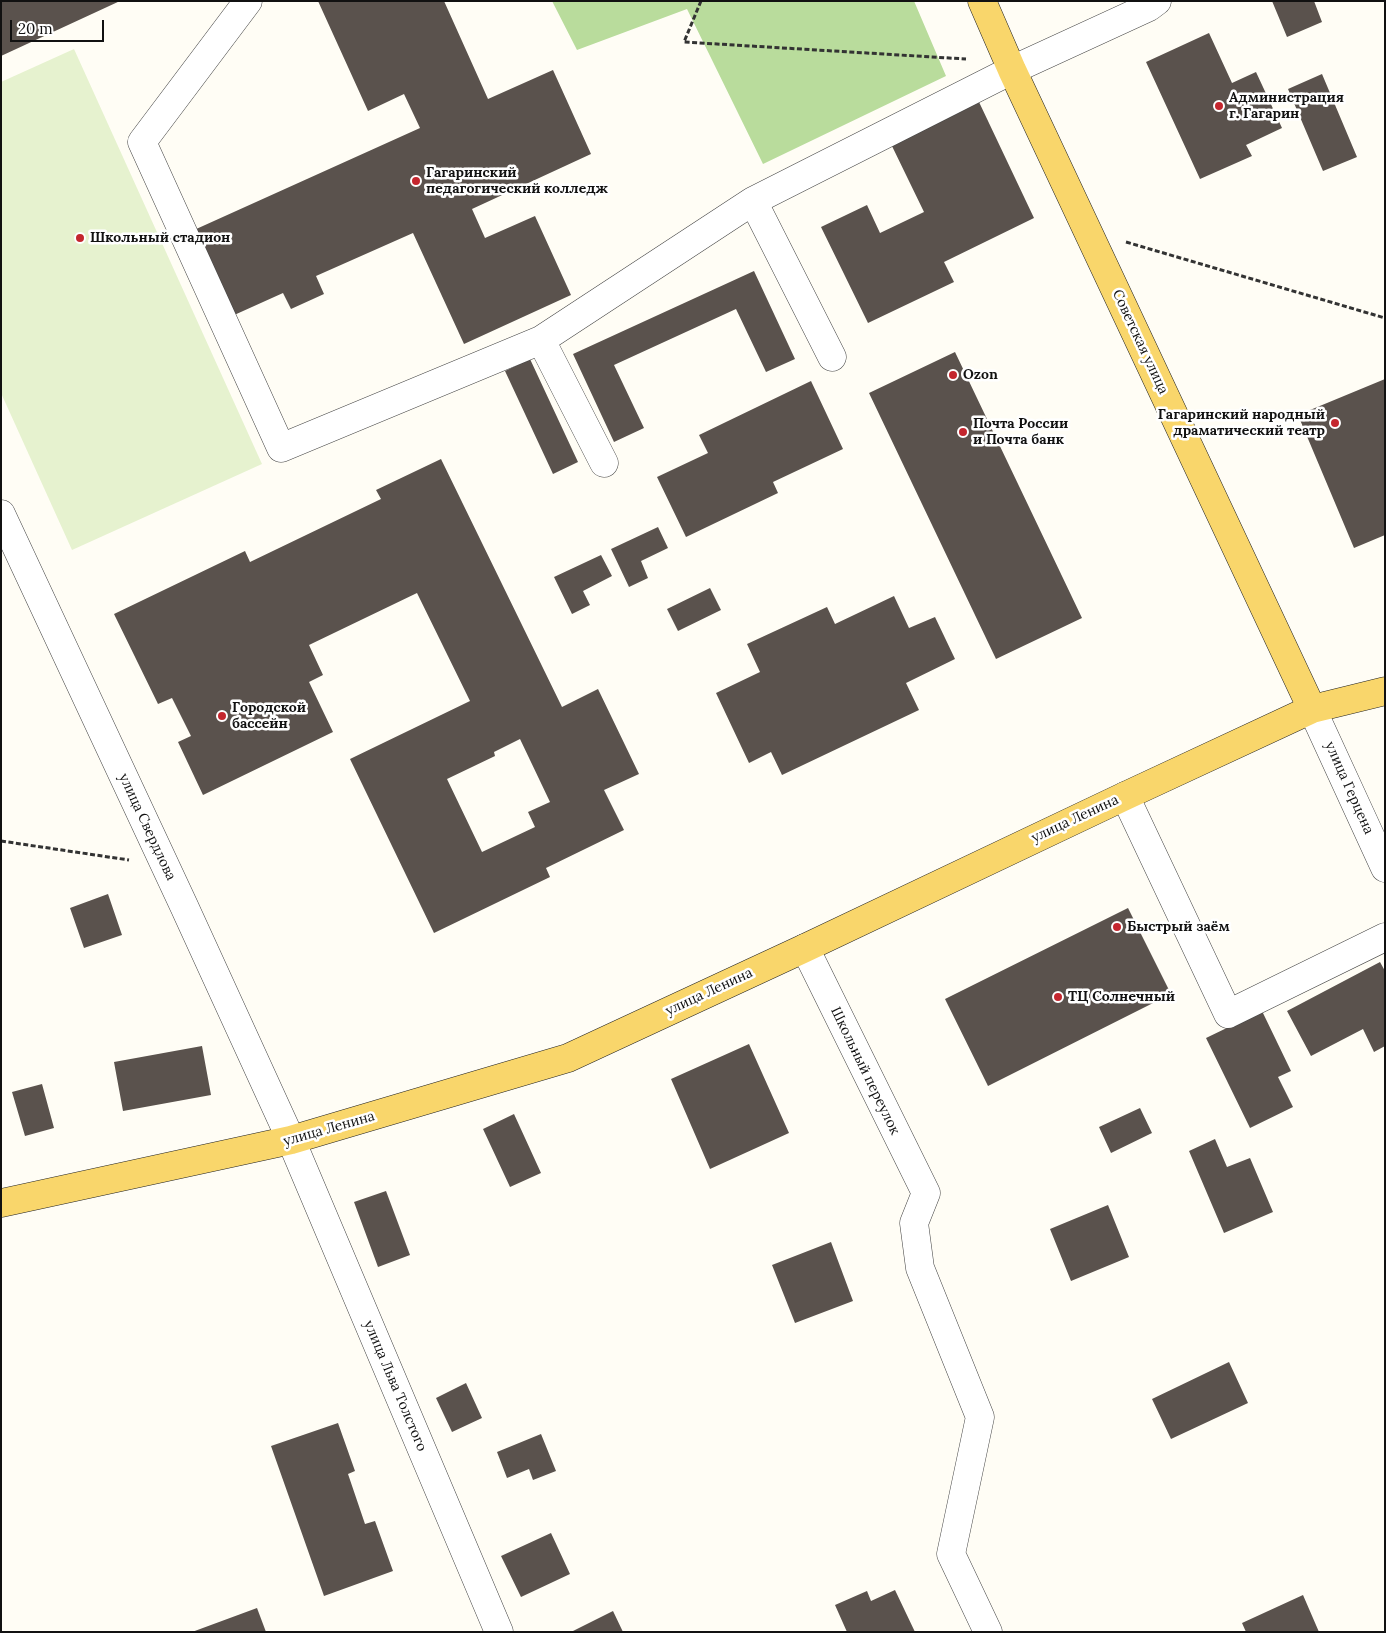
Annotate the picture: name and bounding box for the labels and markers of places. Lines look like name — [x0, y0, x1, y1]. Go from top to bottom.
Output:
place label: Администрация г. Гагарин — [1229, 90, 1344, 122]
marker: Администрация г. Гагарин — [1213, 100, 1225, 112]
place label: Гагаринский педагогический колледж — [426, 165, 608, 198]
marker: Гагаринский педагогический колледж — [410, 175, 422, 187]
place label: Школьный стадион — [90, 230, 230, 246]
marker: Школьный стадион — [74, 232, 86, 244]
place label: Ozon — [963, 367, 998, 383]
marker: Ozon — [947, 369, 959, 381]
place label: Гагаринский народный драматический театр — [1158, 407, 1325, 440]
place label: Почта России и Почта банк — [973, 416, 1068, 448]
marker: Гагаринский народный драматический театр — [1329, 417, 1341, 429]
marker: Почта России и Почта банк — [957, 426, 969, 438]
place label: Городской бассейн — [232, 700, 306, 732]
marker: Городской бассейн — [216, 710, 228, 722]
place label: Быстрый заём — [1127, 919, 1230, 935]
marker: Быстрый заём — [1111, 921, 1123, 933]
place label: ТЦ Солнечный — [1068, 989, 1175, 1005]
marker: ТЦ Солнечный — [1052, 991, 1064, 1003]

